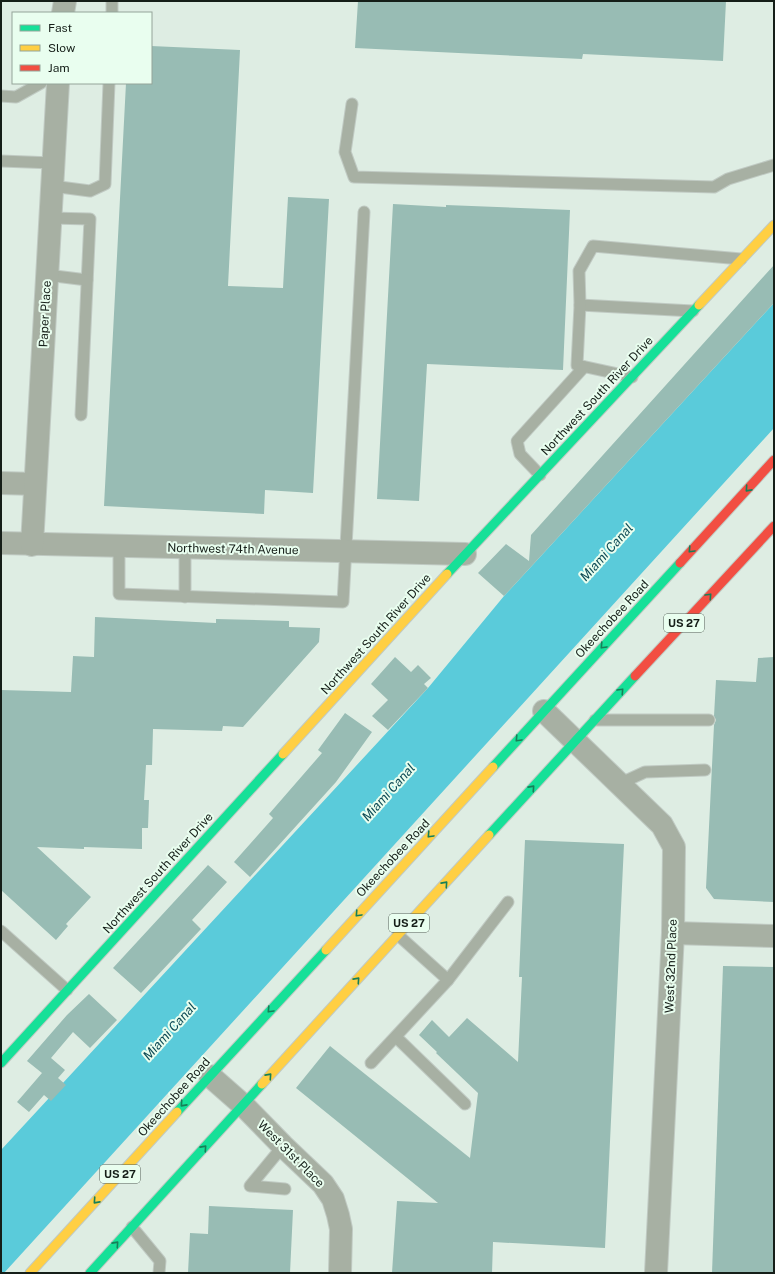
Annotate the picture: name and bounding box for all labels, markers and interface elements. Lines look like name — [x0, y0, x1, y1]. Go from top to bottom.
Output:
legend — [12, 12, 152, 84]
text: Fast — [48, 21, 73, 35]
text: Slow — [48, 41, 76, 55]
text: Jam — [48, 61, 70, 75]
street label: Paper Place — [36, 280, 54, 348]
street label: Northwest South River Drive — [538, 333, 656, 458]
one-way arrow — [745, 484, 752, 492]
water label: Miami Canal — [577, 521, 636, 584]
street label: Northwest 74th Avenue — [167, 541, 299, 557]
one-way arrow — [689, 546, 696, 553]
street label: Northwest South River Drive — [318, 571, 434, 697]
street label: Okeechobee Road — [572, 577, 652, 661]
one-way arrow — [704, 593, 712, 601]
road number: US 27 — [664, 614, 704, 632]
one-way arrow — [601, 641, 608, 649]
one-way arrow — [616, 689, 623, 696]
one-way arrow — [516, 735, 523, 742]
water label: Miami Canal — [359, 761, 418, 824]
one-way arrow — [527, 785, 535, 793]
street label: Northwest South River Drive — [100, 810, 216, 936]
street label: Okeechobee Road — [353, 816, 433, 900]
one-way arrow — [427, 830, 435, 838]
one-way arrow — [440, 881, 447, 889]
one-way arrow — [355, 909, 363, 917]
road number: US 27 — [389, 914, 429, 932]
street label: West 32nd Place — [662, 919, 680, 1013]
one-way arrow — [352, 977, 360, 985]
water label: Miami Canal — [140, 1000, 199, 1063]
one-way arrow — [268, 1005, 275, 1012]
street label: Okeechobee Road — [135, 1055, 213, 1139]
one-way arrow — [265, 1073, 272, 1081]
one-way arrow — [181, 1100, 188, 1107]
street label: West 31st Place — [255, 1118, 327, 1190]
one-way arrow — [199, 1145, 207, 1153]
road number: US 27 — [100, 1165, 140, 1183]
one-way arrow — [94, 1196, 101, 1203]
one-way arrow — [112, 1241, 119, 1249]

